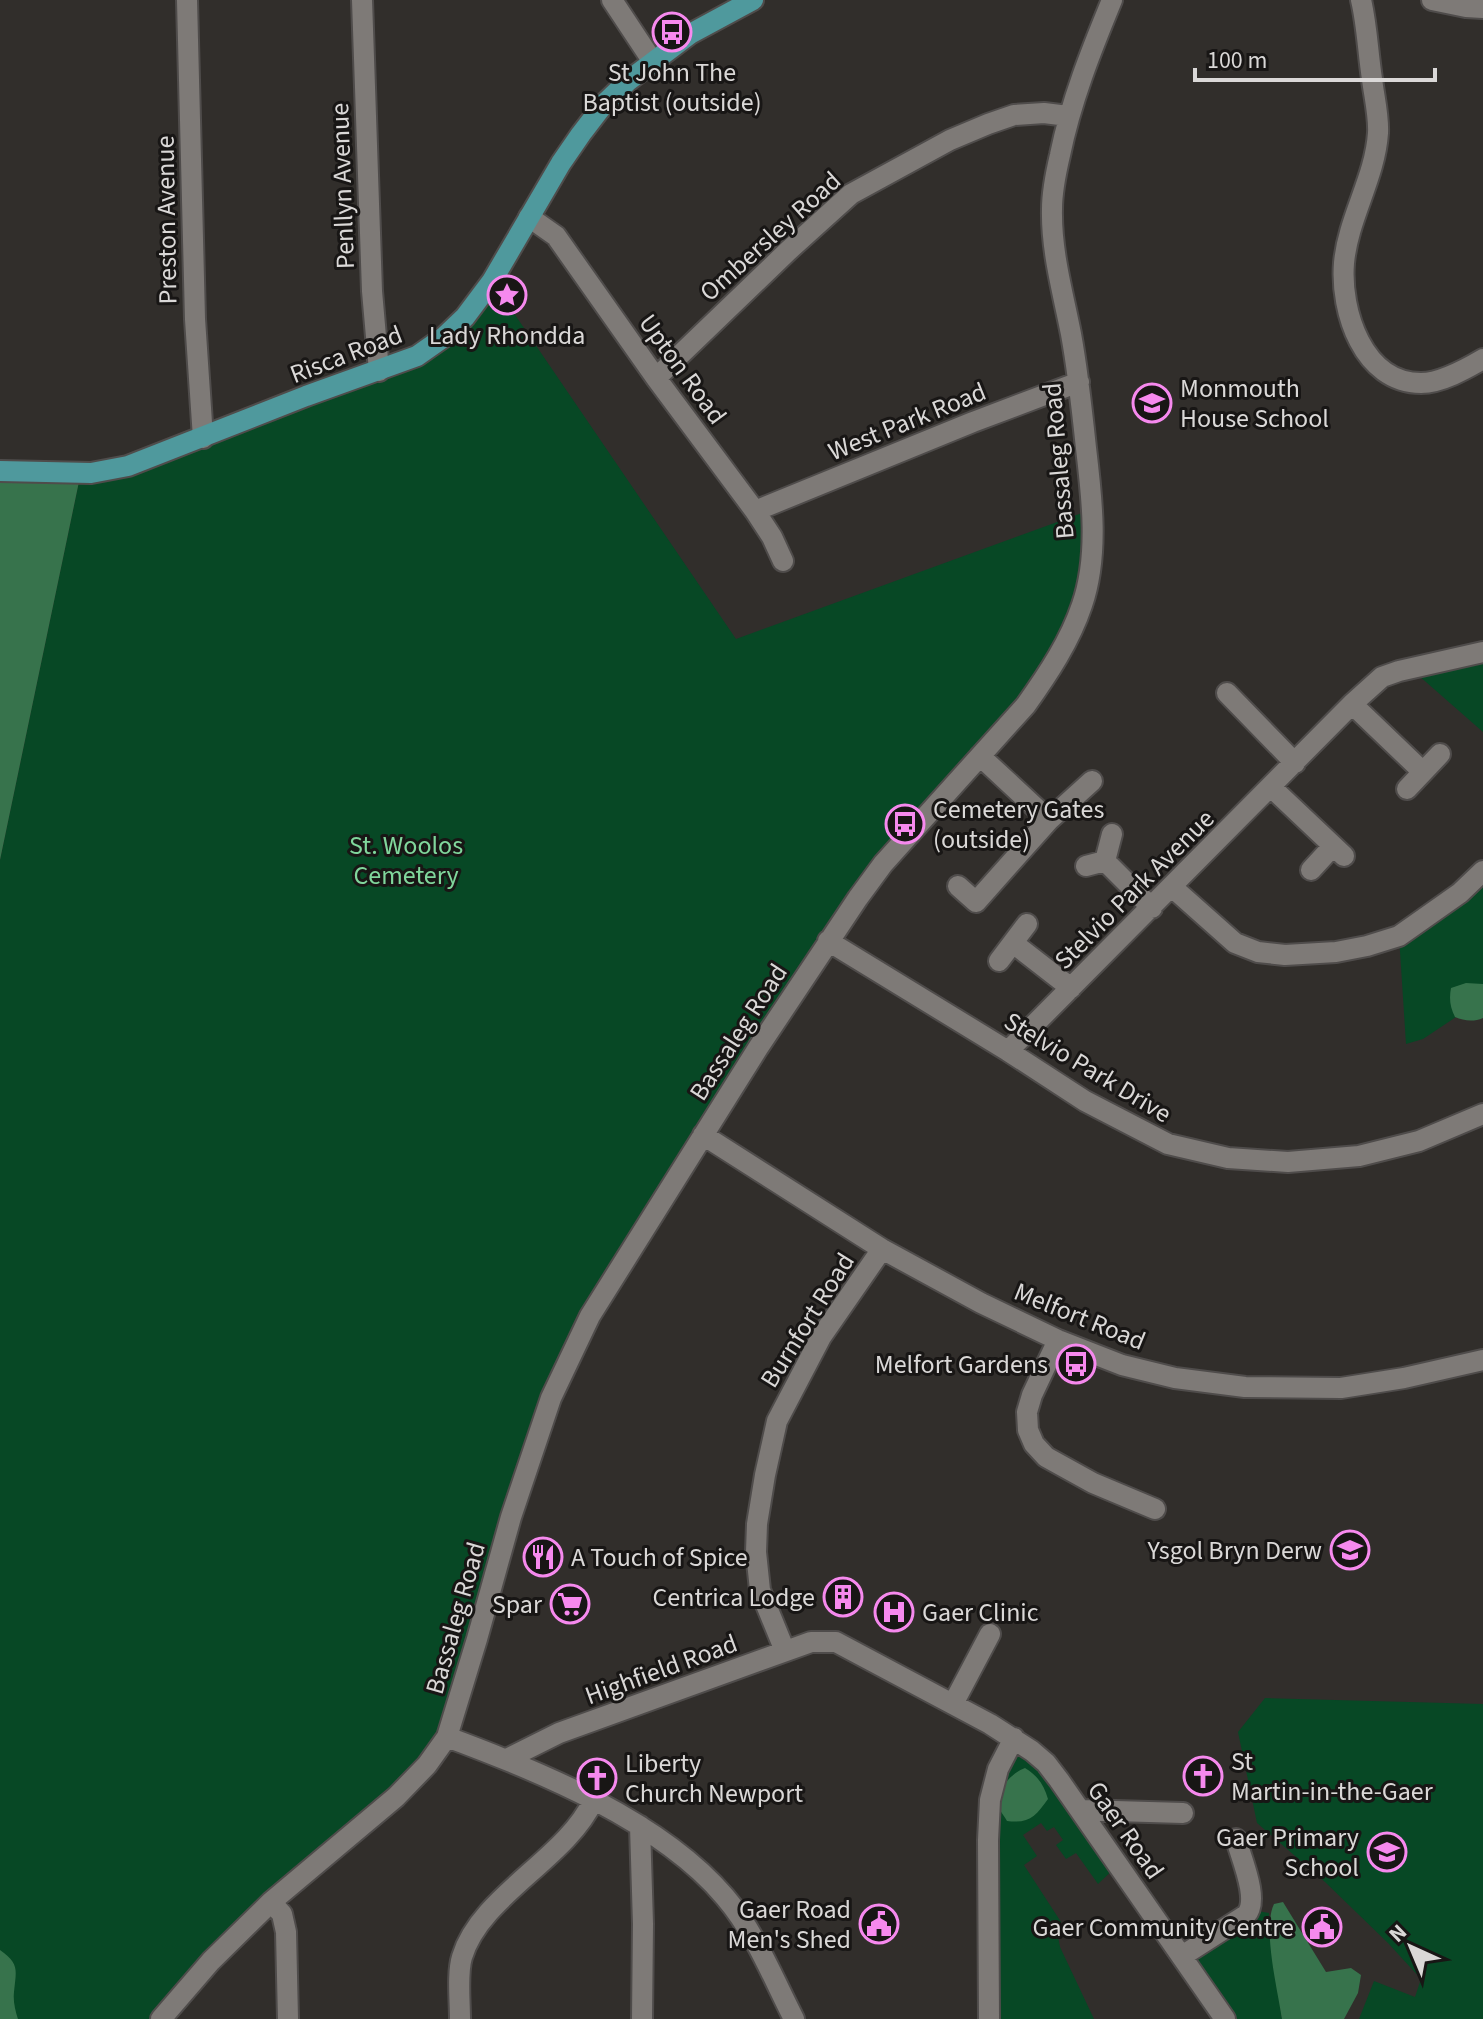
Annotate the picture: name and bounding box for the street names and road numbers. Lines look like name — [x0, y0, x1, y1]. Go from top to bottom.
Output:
street label: Penllyn Avenue — [321, 102, 364, 270]
street label: Preston Avenue — [147, 135, 186, 305]
street label: Ombersley Road — [692, 163, 849, 310]
street label: Upton Road — [630, 306, 735, 432]
street label: Risca Road — [285, 316, 408, 393]
street label: West Park Road — [823, 373, 992, 470]
street label: Bassaleg Road — [1033, 381, 1084, 541]
street label: Stelvio Park Avenue — [1046, 801, 1223, 978]
street label: Bassaleg Road — [680, 957, 797, 1108]
street label: Stelvio Park Drive — [997, 1003, 1178, 1132]
street label: Burnfort Road — [751, 1246, 864, 1395]
street label: Melfort Road — [1009, 1273, 1151, 1360]
street label: Bassaleg Road — [416, 1538, 495, 1699]
street label: Highfield Road — [580, 1625, 742, 1714]
street label: Gaer Road — [1078, 1774, 1173, 1887]

